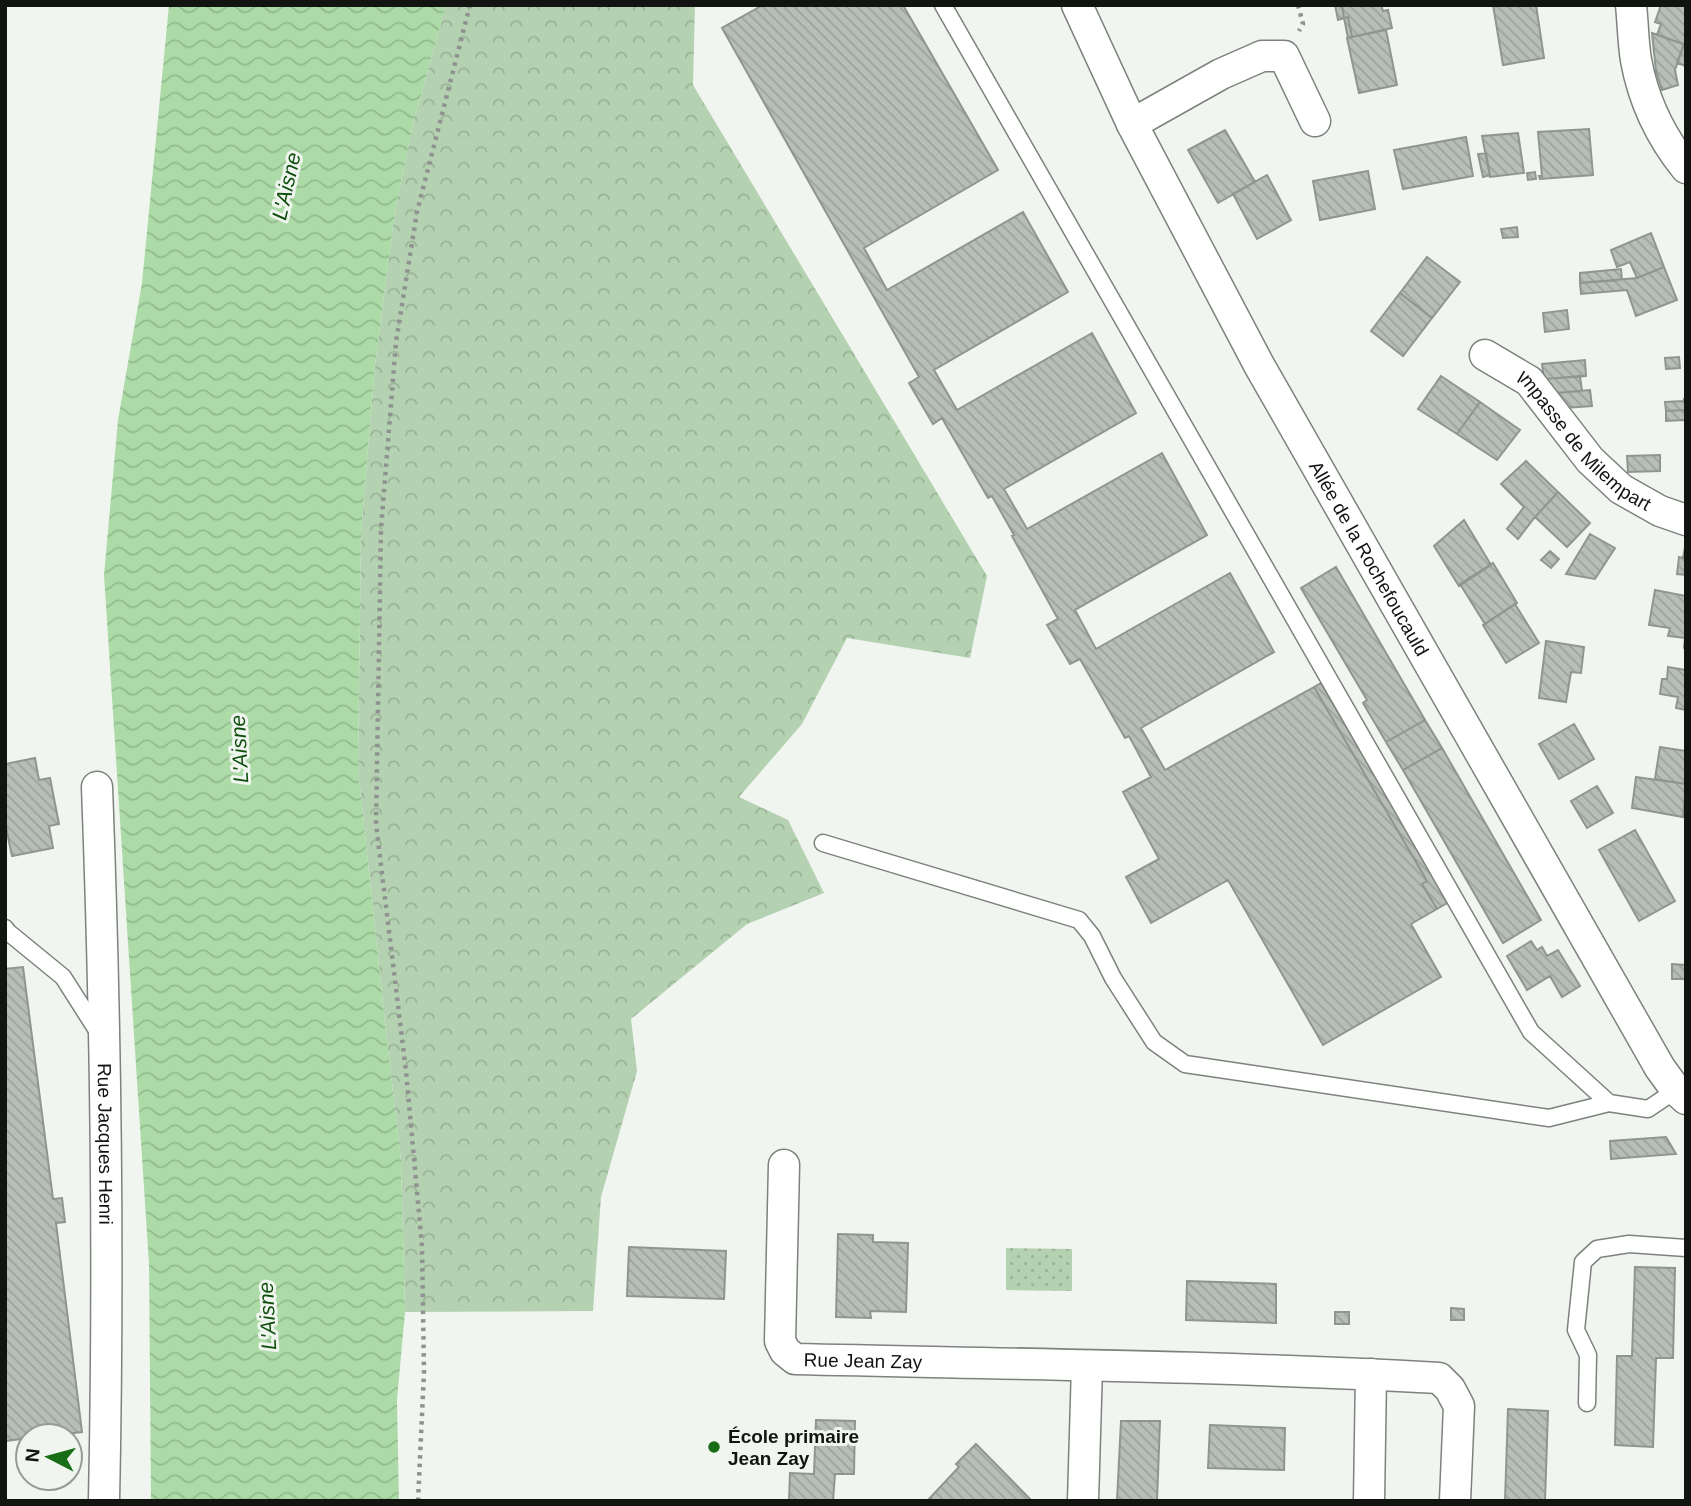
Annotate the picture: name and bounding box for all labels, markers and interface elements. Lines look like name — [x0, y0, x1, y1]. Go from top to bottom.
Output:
water label: L'Aisne — [267, 150, 305, 222]
street label: Impasse de Milempart — [1514, 366, 1656, 515]
street label: Allée de la Rochefoucauld — [1305, 457, 1433, 659]
water label: L'Aisne — [226, 714, 252, 784]
street label: Rue Jacques Henri — [94, 1063, 117, 1225]
water label: L'Aisne — [254, 1281, 280, 1351]
street label: Rue Jean Zay — [804, 1349, 923, 1372]
north arrow — [14, 1422, 84, 1492]
place label: École primaire Jean Zay — [728, 1426, 859, 1469]
marker: École primaire Jean Zay — [706, 1439, 722, 1455]
text: N — [21, 1447, 44, 1463]

